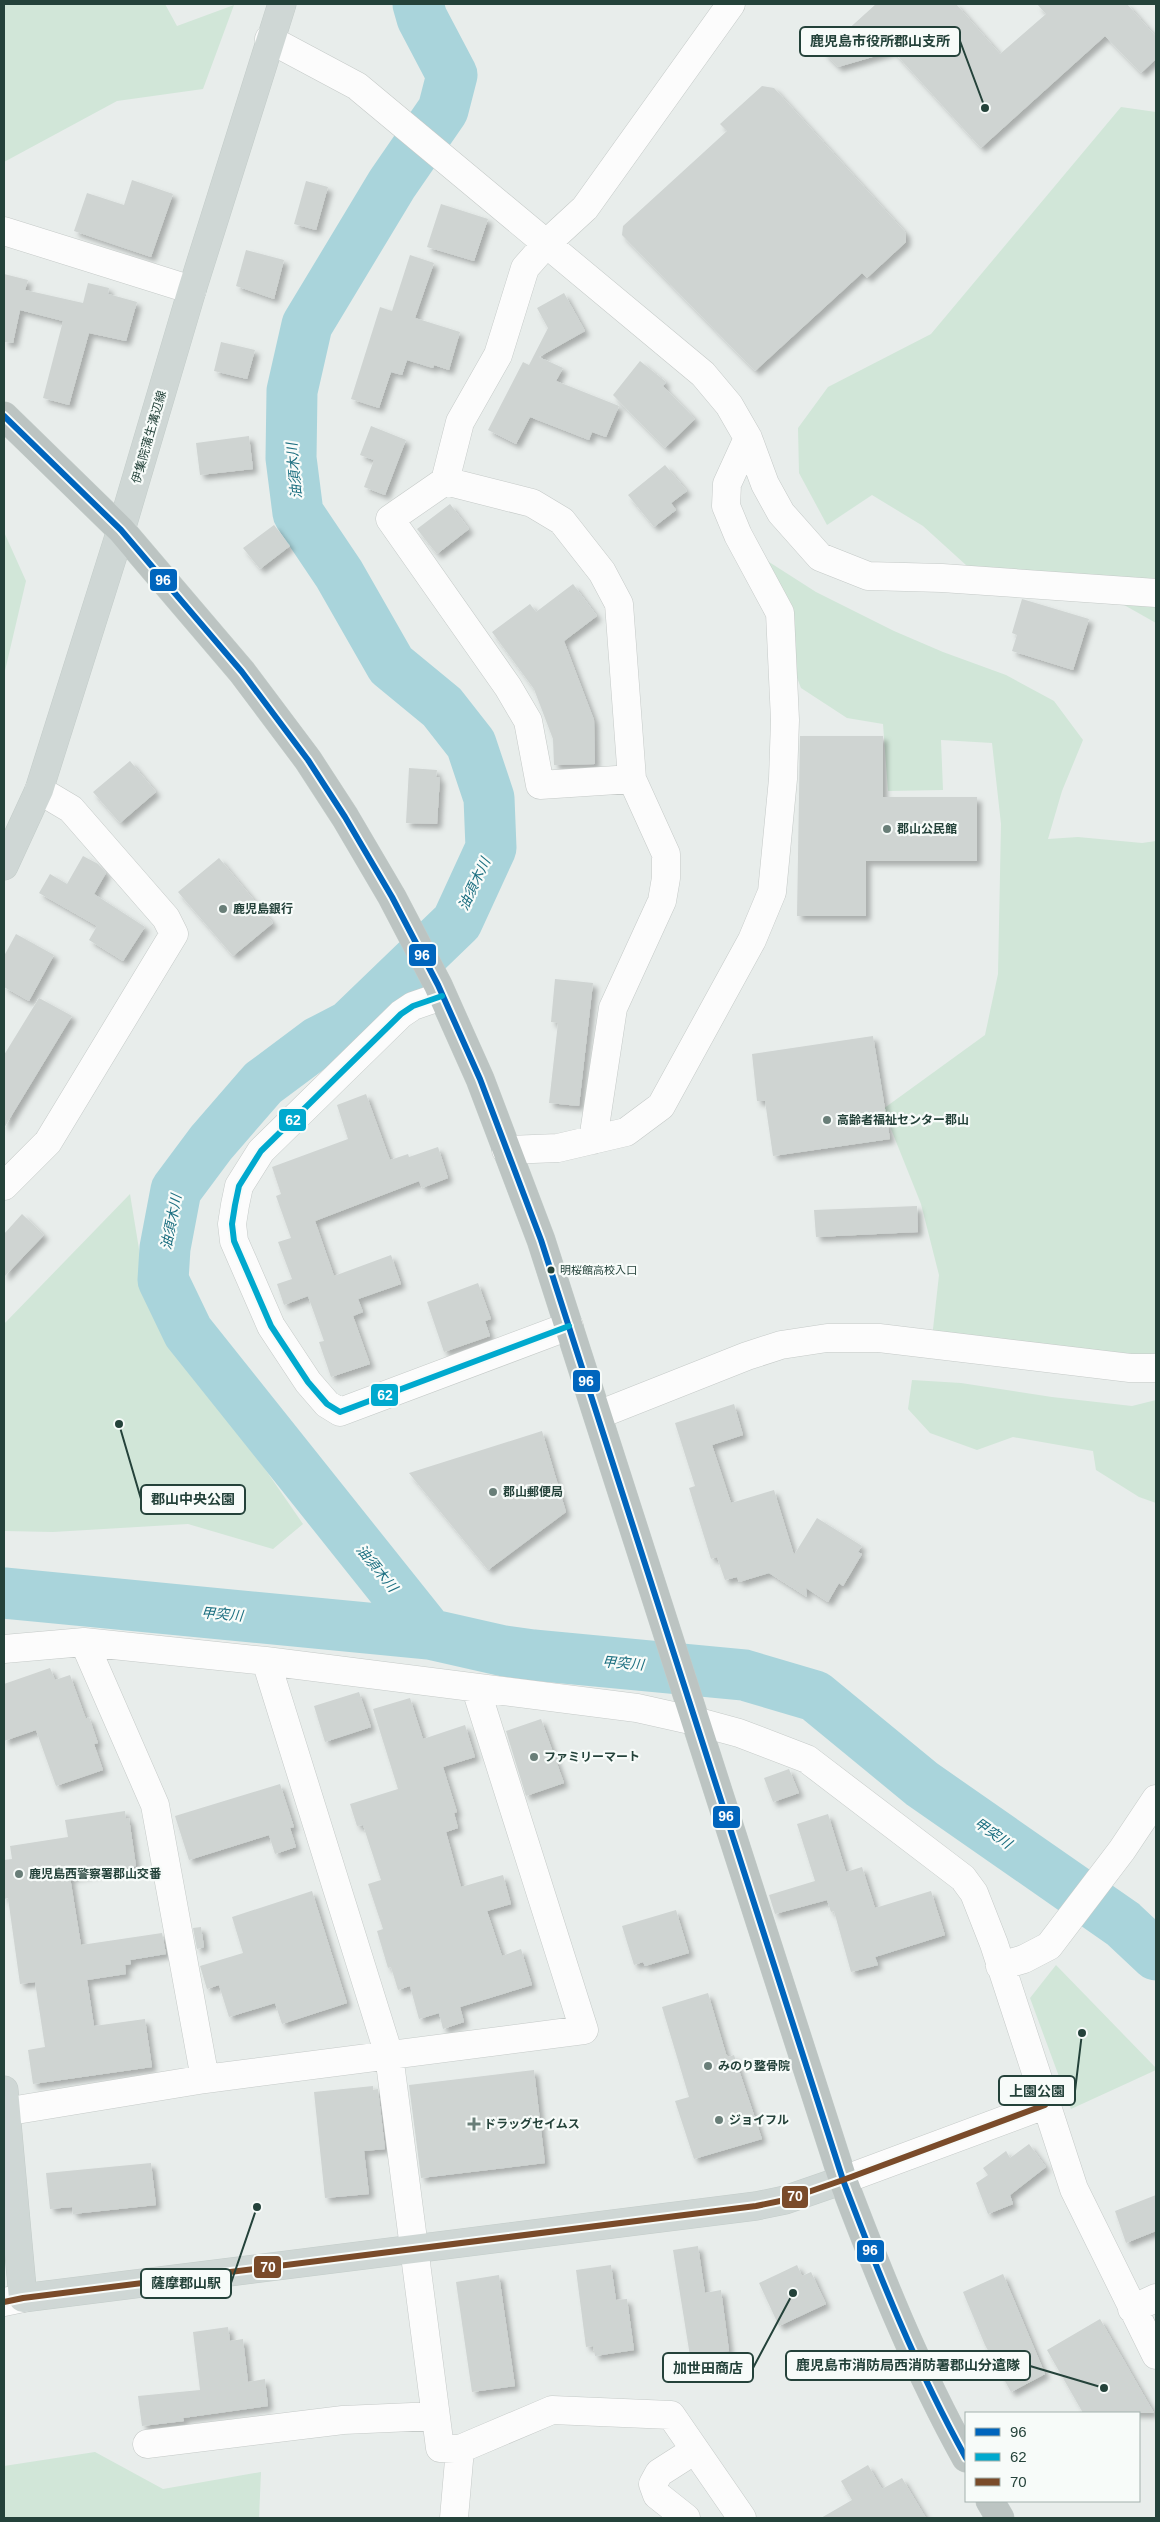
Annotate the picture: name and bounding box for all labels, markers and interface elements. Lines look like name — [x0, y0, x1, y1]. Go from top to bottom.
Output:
callout: 鹿児島市役所郡山支所 — [800, 27, 960, 56]
text: 鹿児島市役所郡山支所 — [810, 33, 950, 49]
street label: 伊集院蒲生溝辺線 — [129, 389, 169, 485]
water label: 油須木川 — [283, 440, 304, 500]
line badge: 96 — [149, 568, 178, 592]
text: 96 — [155, 572, 171, 588]
place label: 郡山公民館 — [897, 822, 957, 836]
marker: 郡山公民館 — [881, 823, 893, 835]
water label: 油須木川 — [455, 853, 494, 913]
place label: 鹿児島銀行 — [233, 902, 293, 916]
marker: 鹿児島銀行 — [217, 903, 229, 915]
line badge: 96 — [408, 943, 437, 967]
text: 96 — [414, 947, 430, 963]
line badge: 62 — [278, 1108, 307, 1132]
text: 62 — [285, 1112, 301, 1128]
place label: 高齢者福祉センター郡山 — [837, 1113, 969, 1127]
marker: 高齢者福祉センター郡山 — [821, 1114, 833, 1126]
water label: 油須木川 — [158, 1191, 185, 1251]
place label: 明桜館高校入口 — [560, 1264, 637, 1276]
marker: 明桜館高校入口 — [546, 1265, 556, 1275]
line badge: 96 — [572, 1369, 601, 1393]
text: 96 — [578, 1373, 594, 1389]
line badge: 62 — [370, 1383, 399, 1407]
text: 62 — [377, 1387, 393, 1403]
callout: 郡山中央公園 — [141, 1485, 245, 1514]
place label: 郡山郵便局 — [503, 1485, 563, 1499]
marker: 郡山郵便局 — [487, 1486, 499, 1498]
text: 郡山中央公園 — [151, 1491, 235, 1507]
water label: 油須木川 — [353, 1541, 402, 1596]
water label: 甲突川 — [200, 1604, 246, 1624]
water label: 甲突川 — [601, 1653, 647, 1673]
place label: ファミリーマート — [544, 1750, 640, 1764]
marker: ファミリーマート — [528, 1751, 540, 1763]
line badge: 96 — [712, 1805, 741, 1829]
text: 96 — [718, 1808, 734, 1824]
water label: 甲突川 — [971, 1814, 1016, 1853]
place label: 鹿児島西警察署郡山交番 — [29, 1867, 162, 1881]
marker: 鹿児島西警察署郡山交番 — [13, 1868, 25, 1880]
place label: みのり整骨院 — [718, 2059, 790, 2073]
marker: みのり整骨院 — [702, 2060, 714, 2072]
callout: 上園公園 — [999, 2076, 1075, 2105]
text: 上園公園 — [1009, 2083, 1065, 2099]
place label: ジョイフル — [729, 2113, 789, 2127]
marker: ジョイフル — [713, 2114, 725, 2126]
place label: ドラッグセイムス — [484, 2117, 580, 2131]
marker: ドラッグセイムス — [468, 2118, 480, 2130]
line badge: 70 — [781, 2185, 809, 2209]
text: 70 — [787, 2188, 803, 2204]
line badge: 96 — [856, 2239, 885, 2263]
text: 96 — [862, 2242, 878, 2258]
line badge: 70 — [253, 2255, 282, 2279]
text: 70 — [260, 2259, 276, 2275]
callout: 薩摩郡山駅 — [141, 2269, 231, 2298]
text: 薩摩郡山駅 — [151, 2275, 221, 2291]
callout: 鹿児島市消防局西消防署郡山分遣隊 — [786, 2351, 1030, 2380]
callout: 加世田商店 — [663, 2353, 753, 2382]
text: 鹿児島市消防局西消防署郡山分遣隊 — [796, 2357, 1020, 2373]
text: 加世田商店 — [673, 2360, 743, 2376]
legend — [965, 2412, 1140, 2502]
text: 96 — [1010, 2423, 1027, 2440]
text: 62 — [1010, 2448, 1027, 2465]
text: 70 — [1010, 2473, 1027, 2490]

